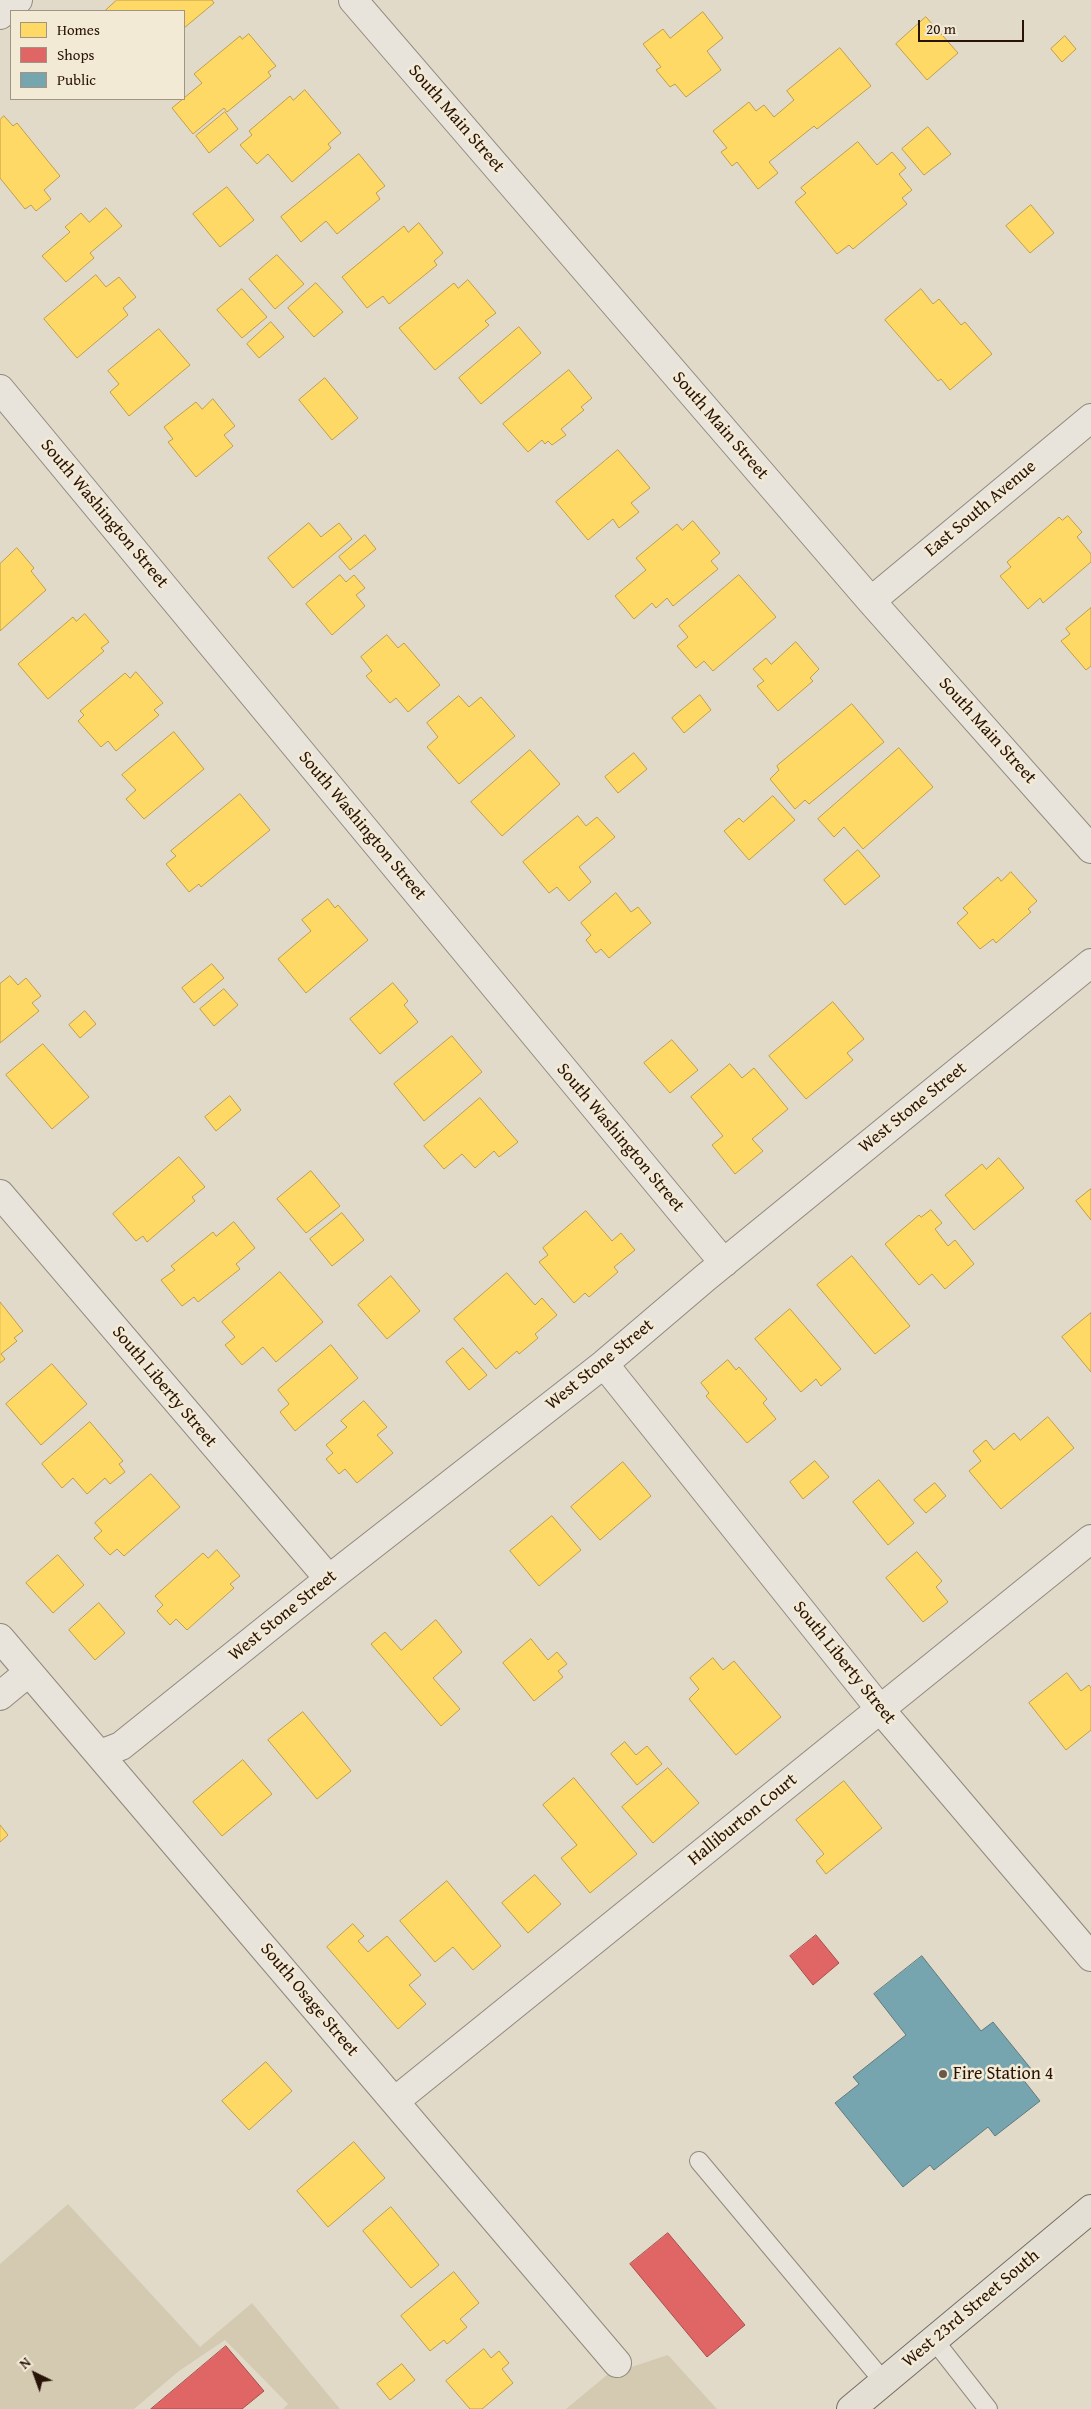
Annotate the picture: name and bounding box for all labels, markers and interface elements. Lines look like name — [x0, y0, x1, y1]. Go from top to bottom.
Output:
legend — [10, 10, 185, 100]
scale bar — [921, 10, 1027, 42]
text: 20 m — [926, 18, 956, 39]
text: Homes — [57, 19, 100, 40]
text: Shops — [57, 44, 94, 65]
street label: South Main Street — [403, 61, 509, 177]
text: Public — [57, 69, 96, 90]
street label: South Main Street — [667, 368, 773, 484]
street label: South Washington Street — [35, 435, 173, 593]
street label: East South Avenue — [921, 456, 1041, 562]
street label: South Main Street — [933, 673, 1041, 789]
street label: South Washington Street — [293, 747, 431, 905]
street label: West Stone Street — [855, 1058, 971, 1158]
street label: South Washington Street — [551, 1059, 689, 1217]
street label: West Stone Street — [542, 1315, 658, 1415]
street label: South Liberty Street — [107, 1322, 221, 1452]
street label: West Stone Street — [225, 1566, 341, 1666]
street label: South Liberty Street — [788, 1597, 900, 1729]
street label: Halliburton Court — [684, 1769, 802, 1871]
street label: South Osage Street — [255, 1939, 363, 2061]
place label: Fire Station 4 — [953, 2063, 1053, 2085]
marker: Fire Station 4 — [937, 2068, 949, 2080]
street label: West 23rd Street South — [898, 2245, 1044, 2373]
north arrow — [10, 2349, 60, 2399]
text: N — [15, 2352, 35, 2373]

